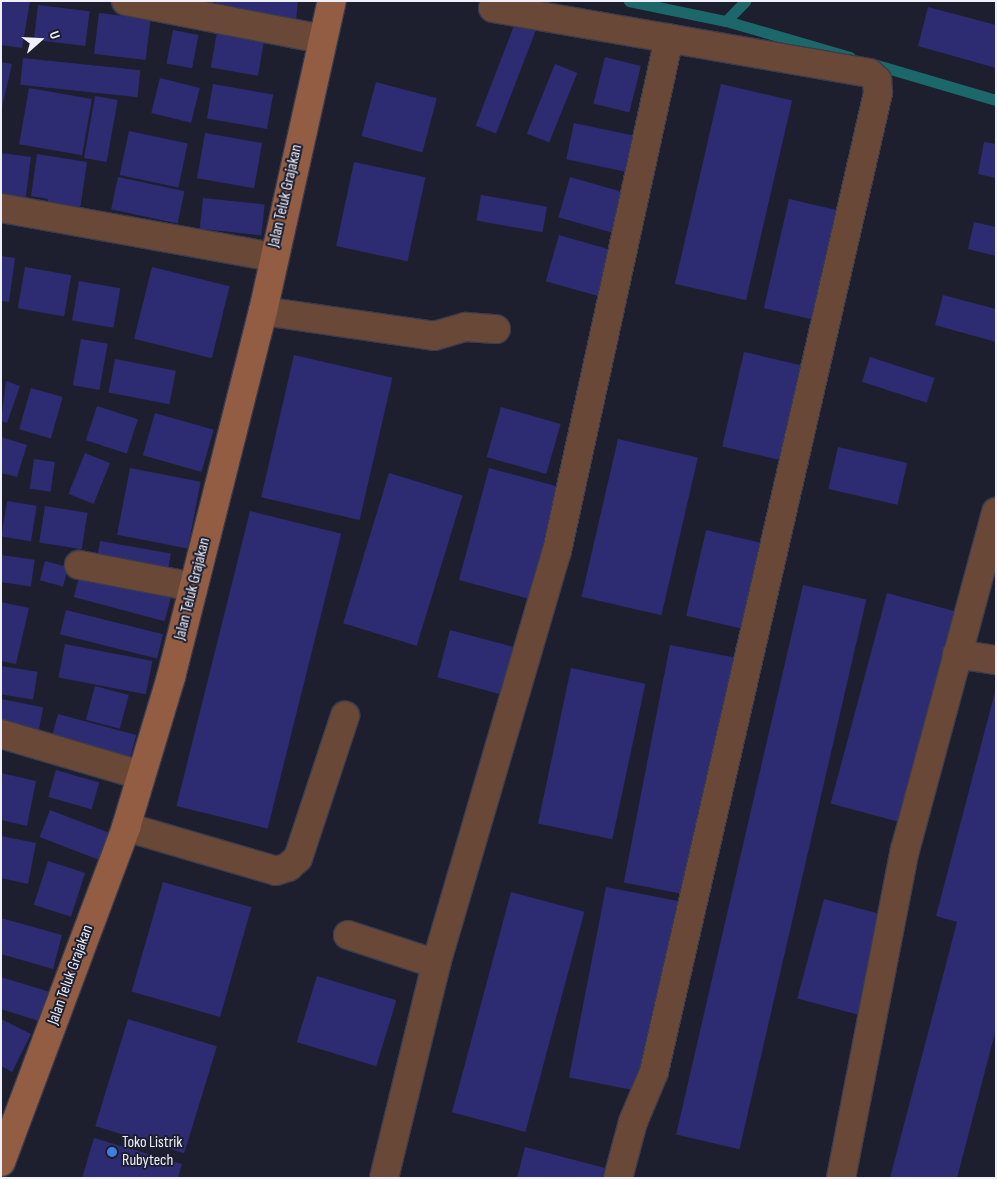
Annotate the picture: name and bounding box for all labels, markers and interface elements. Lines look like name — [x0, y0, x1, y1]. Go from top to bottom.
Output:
north arrow — [15, 15, 65, 65]
text: U — [45, 29, 64, 41]
street label: Jalan Teluk Grajakan — [265, 143, 307, 249]
street label: Jalan Teluk Grajakan — [171, 536, 215, 642]
street label: Jalan Teluk Grajakan — [44, 922, 98, 1028]
place label: Toko Listrik Rubytech — [122, 1133, 182, 1171]
marker: Toko Listrik Rubytech — [106, 1146, 118, 1158]

